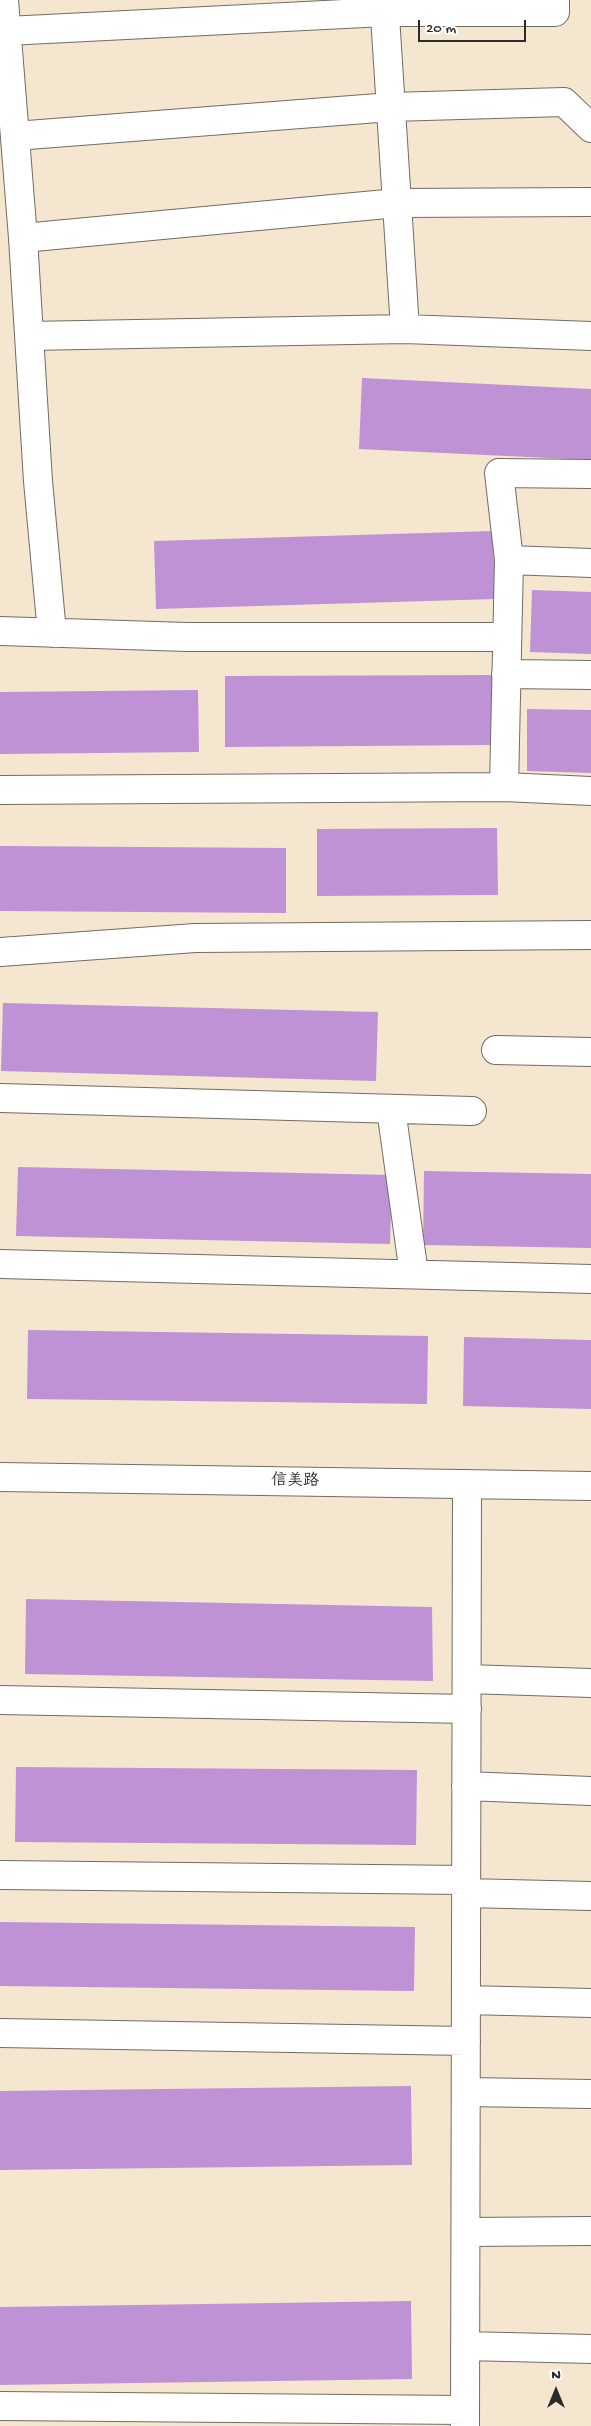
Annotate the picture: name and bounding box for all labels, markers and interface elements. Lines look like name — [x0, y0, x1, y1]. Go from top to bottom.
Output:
scale bar — [421, 10, 528, 42]
text: 20 m — [426, 20, 456, 38]
street label: 信美路 — [271, 1472, 319, 1492]
north arrow — [531, 2366, 581, 2416]
text: N — [551, 2367, 561, 2384]

